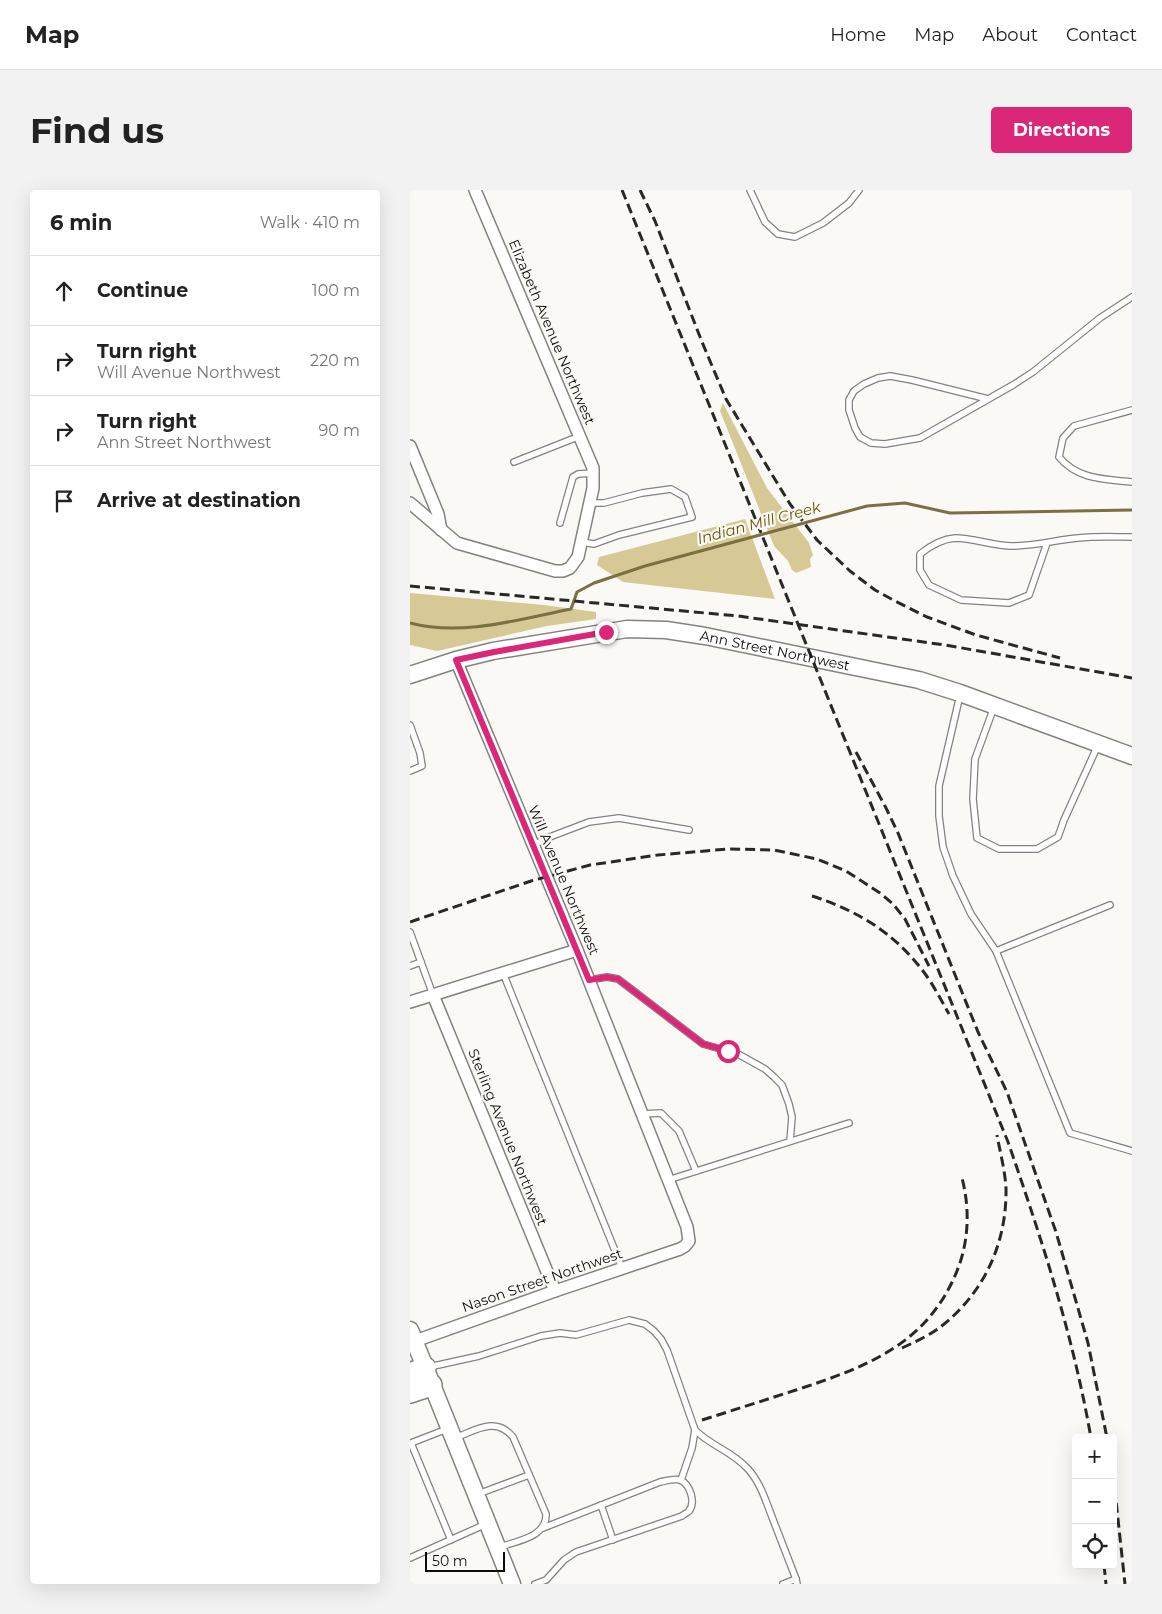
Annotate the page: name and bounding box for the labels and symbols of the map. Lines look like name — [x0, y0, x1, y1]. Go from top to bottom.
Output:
street label: Elizabeth Avenue Northwest — [505, 237, 599, 428]
water label: Indian Mill Creek — [695, 497, 824, 548]
route end — [595, 621, 618, 644]
street label: Ann Street Northwest — [699, 626, 852, 675]
street label: Will Avenue Northwest — [524, 802, 604, 958]
route start — [717, 1040, 740, 1063]
street label: Sterling Avenue Northwest — [464, 1046, 552, 1228]
street label: Nason Street Northwest — [459, 1244, 625, 1316]
scale bar — [425, 1549, 505, 1572]

